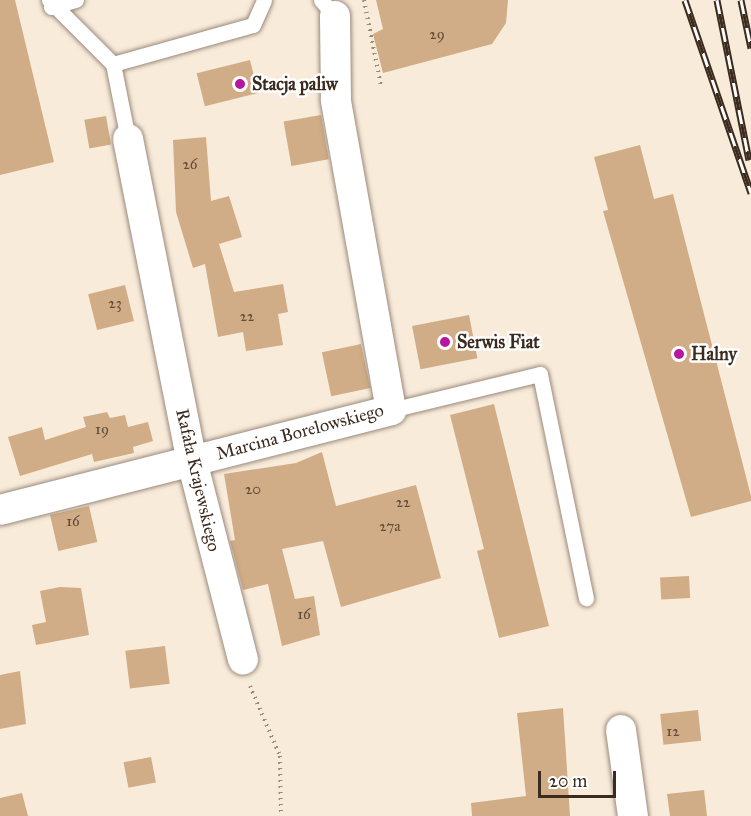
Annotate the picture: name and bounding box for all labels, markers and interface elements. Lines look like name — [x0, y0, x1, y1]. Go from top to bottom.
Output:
house number: 29 — [429, 26, 445, 44]
place label: Stacja paliw — [252, 73, 338, 95]
marker: Stacja paliw — [233, 77, 247, 91]
house number: 26 — [182, 156, 198, 174]
house number: 23 — [108, 295, 122, 313]
house number: 22 — [240, 308, 254, 326]
place label: Serwis Fiat — [457, 331, 540, 353]
marker: Serwis Fiat — [438, 335, 452, 349]
place label: Halny — [691, 343, 737, 365]
marker: Halny — [672, 347, 686, 361]
street label: Marcina Borelowskiego — [214, 399, 386, 465]
street label: Rafała Krajewskiego — [171, 406, 225, 554]
house number: 19 — [95, 421, 109, 439]
house number: 20 — [245, 481, 261, 499]
house number: 22 — [396, 494, 410, 512]
house number: 16 — [66, 513, 80, 531]
house number: 27a — [379, 518, 401, 536]
house number: 16 — [297, 606, 311, 624]
house number: 12 — [666, 723, 680, 741]
scale bar — [541, 759, 619, 797]
text: 20 m — [549, 770, 587, 792]

